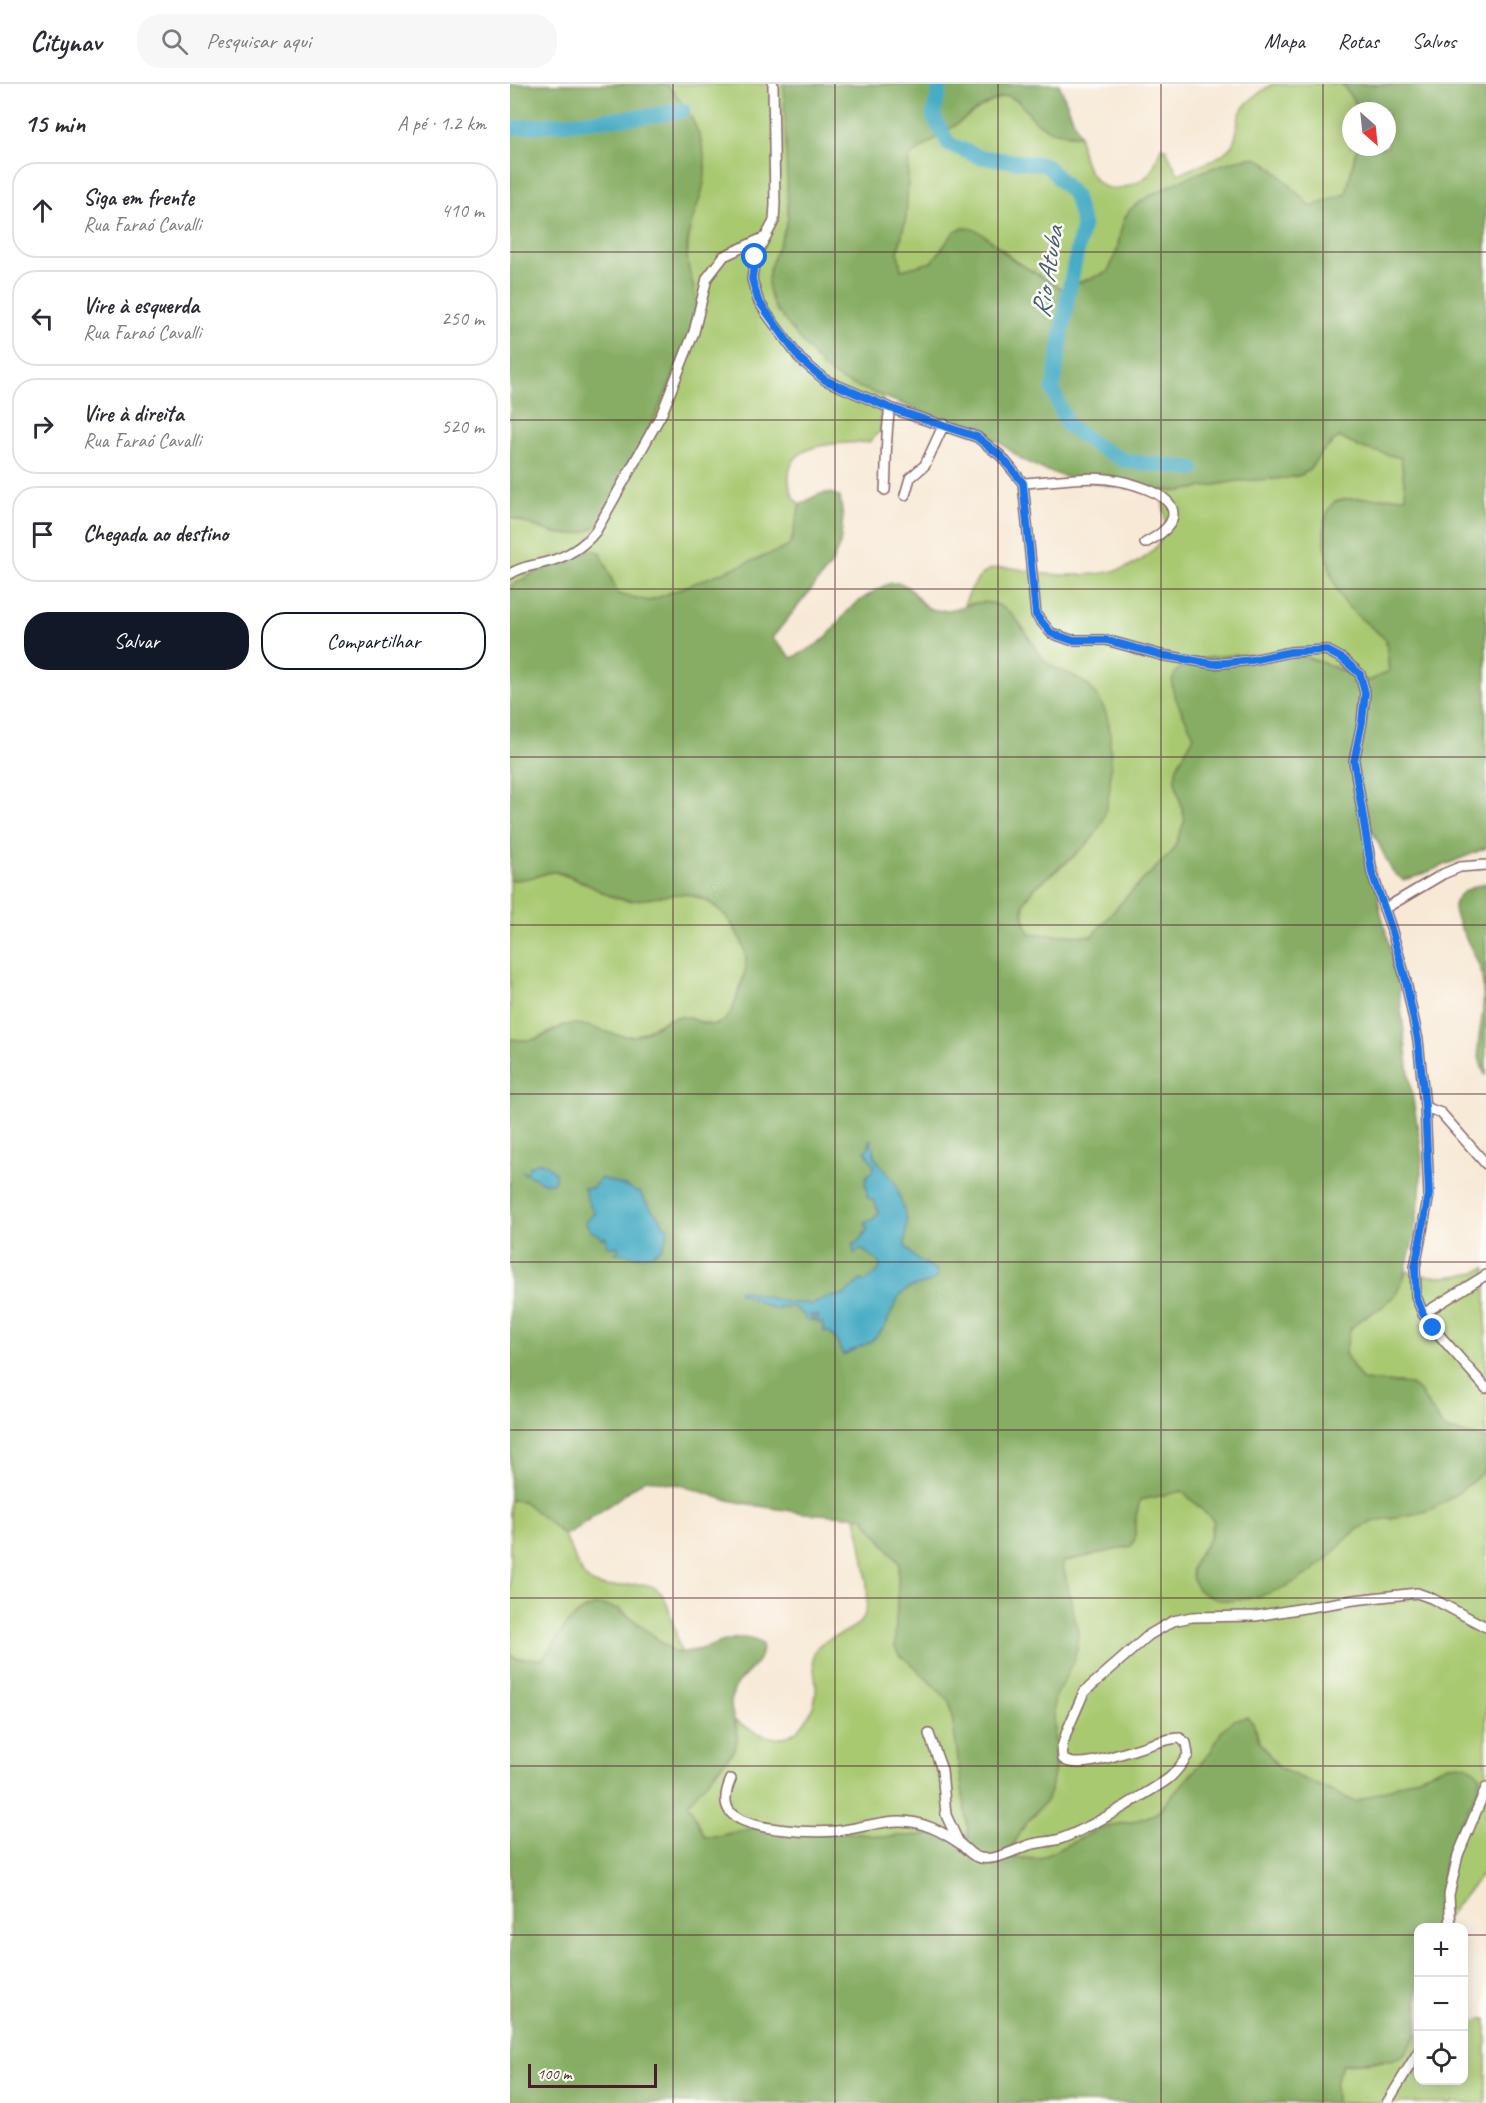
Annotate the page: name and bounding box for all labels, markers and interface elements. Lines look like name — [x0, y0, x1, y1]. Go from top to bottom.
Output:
search box — [137, 14, 557, 68]
text: Citynav — [30, 24, 101, 59]
icon: search — [158, 25, 191, 58]
text: Pesquisar aqui — [206, 27, 311, 55]
text: Mapa — [1264, 28, 1305, 54]
text: Rotas — [1338, 28, 1379, 54]
text: Salvos — [1412, 28, 1456, 54]
north arrow — [1342, 102, 1396, 156]
text: 15 min — [24, 107, 85, 140]
text: A pé · 1.2 km — [397, 111, 486, 136]
text: Siga em frente — [83, 184, 194, 212]
icon: ahead — [26, 194, 59, 227]
text: 410 m — [441, 198, 484, 223]
text: Rua Faraó Cavalli — [83, 212, 201, 237]
water label: Rio Atuba — [1023, 222, 1071, 320]
route start — [741, 243, 767, 269]
text: Vire à esquerda — [83, 292, 199, 320]
icon: left — [26, 302, 59, 335]
text: 250 m — [441, 306, 484, 331]
text: Rua Faraó Cavalli — [83, 320, 201, 345]
text: Vire à direita — [83, 400, 183, 428]
icon: right — [26, 410, 59, 443]
text: 520 m — [441, 414, 484, 439]
text: Rua Faraó Cavalli — [83, 428, 201, 453]
icon: arrive — [26, 518, 59, 551]
text: Chegada ao destino — [83, 520, 228, 548]
button: Salvar — [24, 612, 249, 670]
button: Compartilhar — [261, 612, 486, 670]
route end — [1419, 1314, 1445, 1340]
map controls — [1414, 1923, 1468, 2085]
button: + — [1414, 1923, 1468, 1977]
button: − — [1414, 1977, 1468, 2031]
button: locate — [1414, 2031, 1468, 2085]
scale bar — [528, 2061, 657, 2088]
text: 100 m — [537, 2064, 571, 2084]

